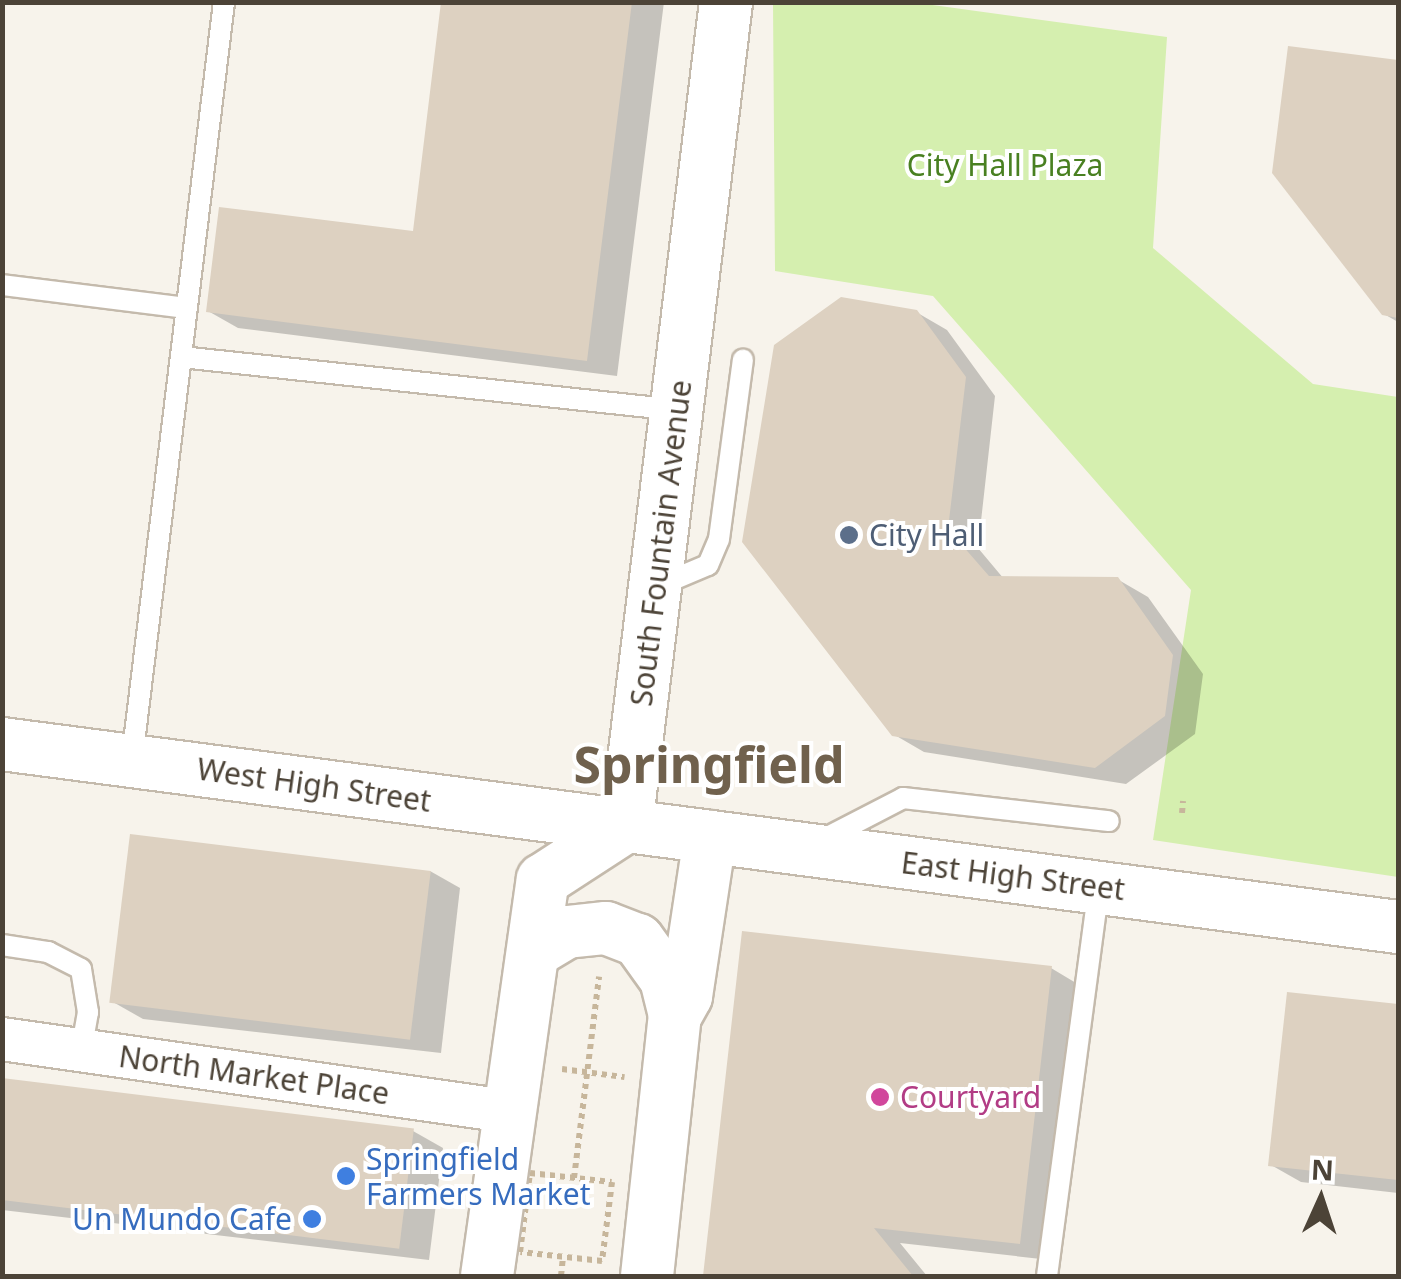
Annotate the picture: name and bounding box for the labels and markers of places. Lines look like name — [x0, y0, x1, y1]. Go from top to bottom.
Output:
place label: City Hall — [869, 517, 984, 553]
marker: City Hall — [838, 524, 860, 546]
place label: Courtyard — [900, 1079, 1041, 1115]
marker: Courtyard — [869, 1086, 891, 1108]
place label: Springfield Farmers Market — [366, 1141, 591, 1212]
marker: Springfield Farmers Market — [335, 1165, 357, 1187]
place label: Un Mundo Cafe — [72, 1201, 292, 1237]
marker: Un Mundo Cafe — [301, 1208, 323, 1230]

